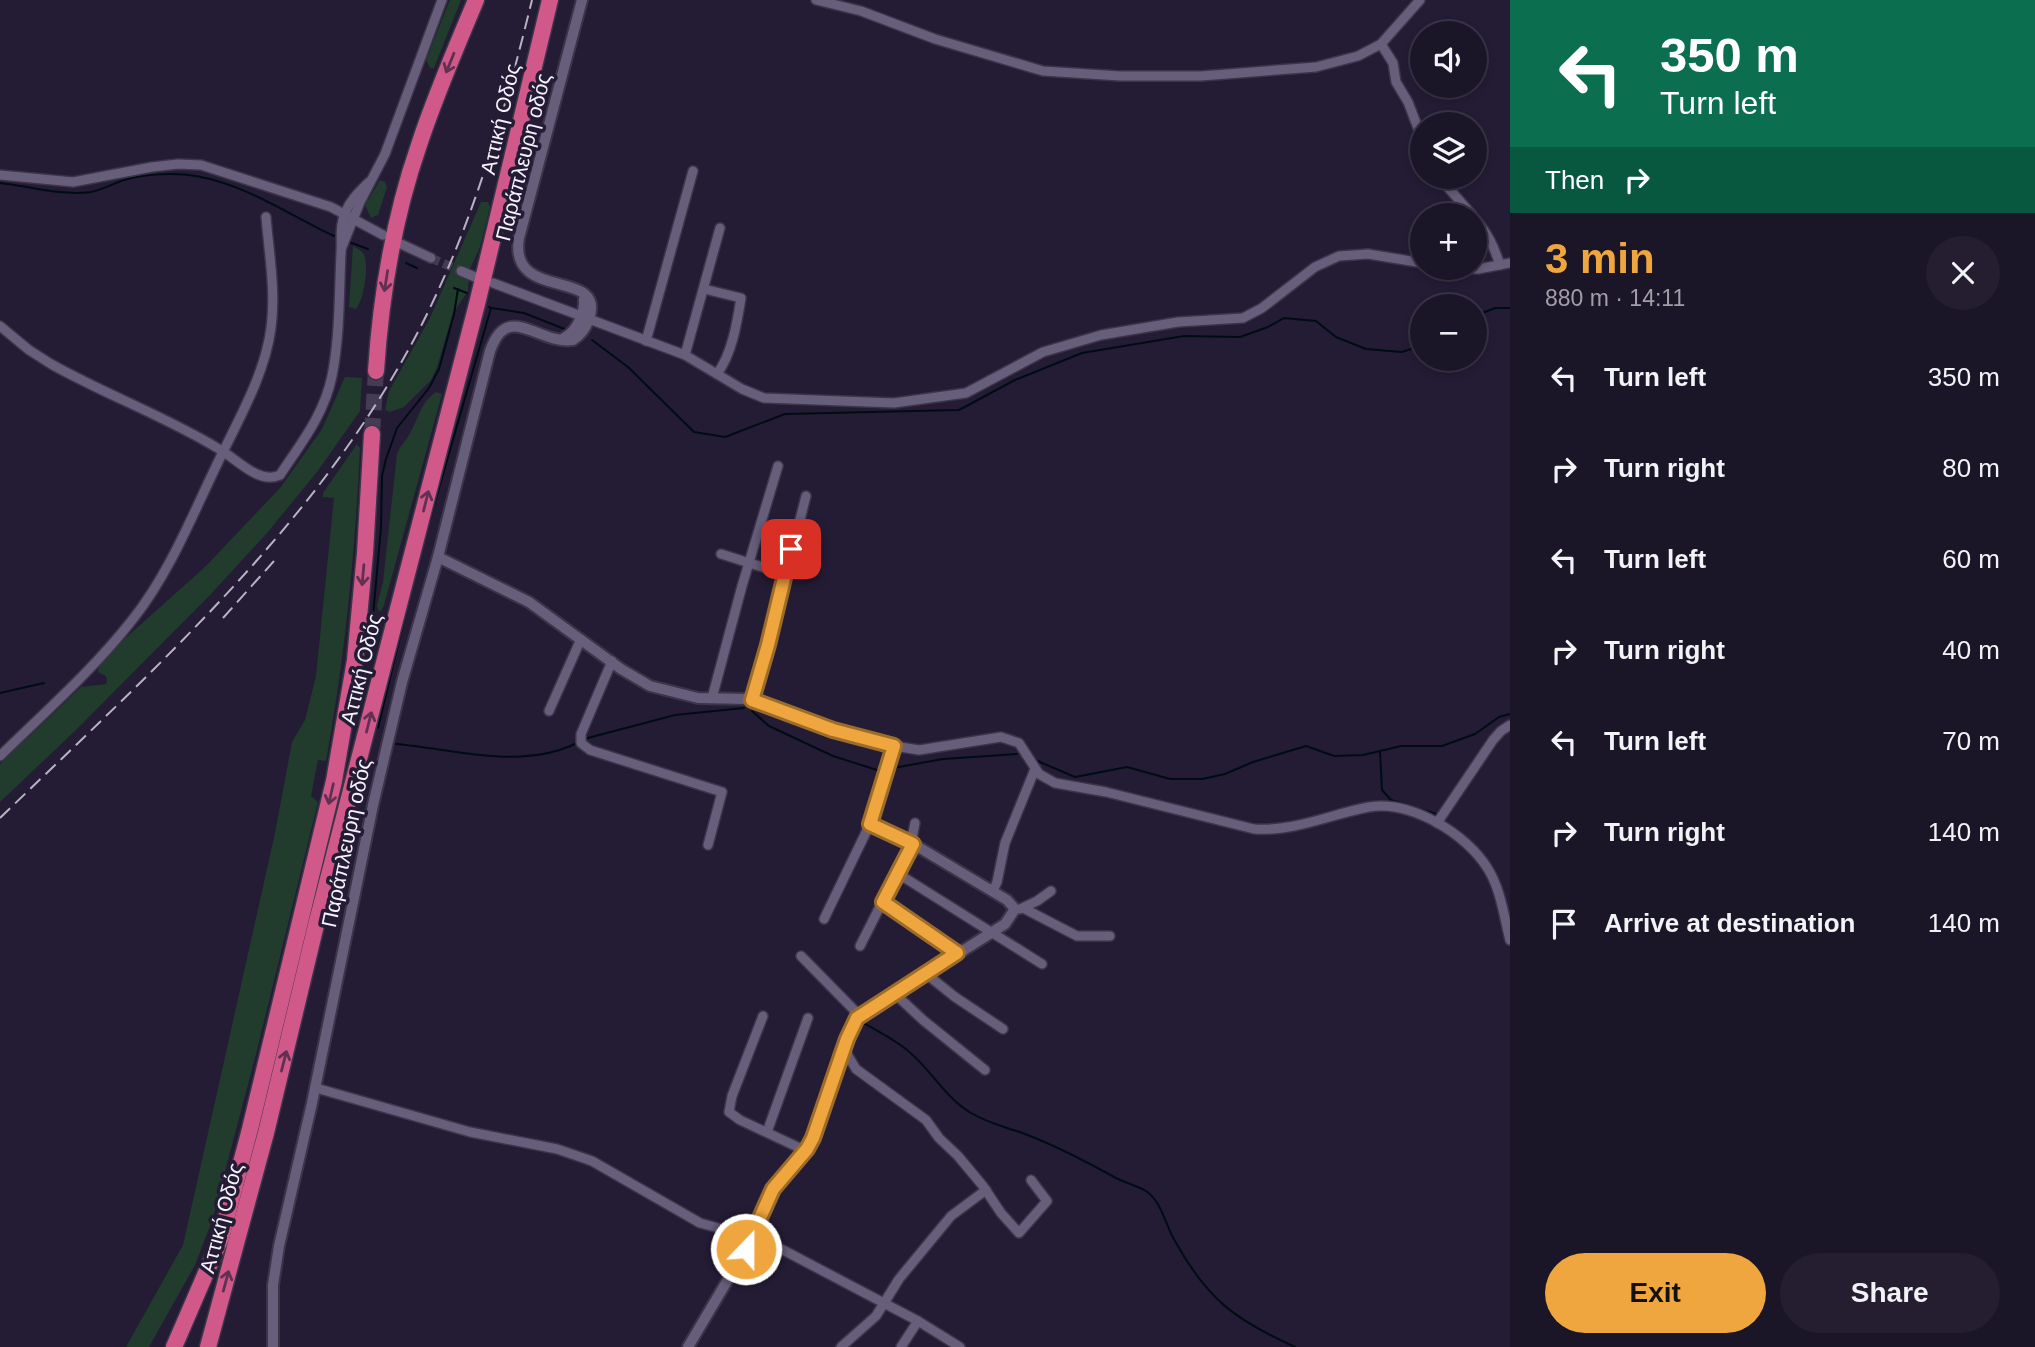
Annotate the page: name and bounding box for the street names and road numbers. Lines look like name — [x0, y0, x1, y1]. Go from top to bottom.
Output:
street label: Αττική Οδός — [476, 61, 524, 177]
street label: Παράπλευρη οδός — [491, 71, 555, 243]
street label: Αττική Οδός — [336, 611, 386, 727]
street label: Παράπλευρη οδός — [317, 757, 375, 929]
street label: Αττική Οδός — [195, 1160, 247, 1276]

